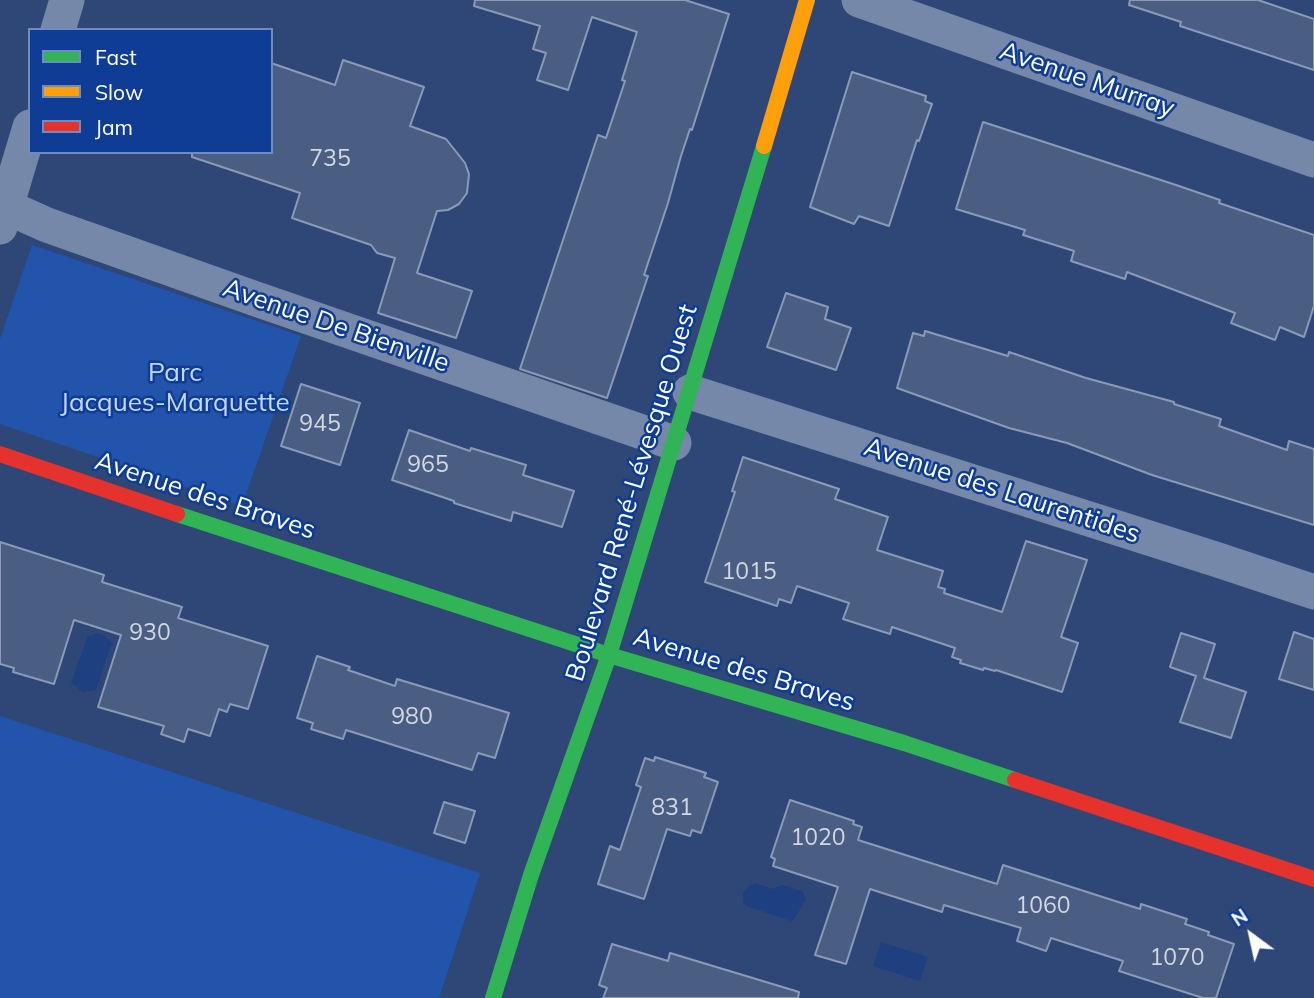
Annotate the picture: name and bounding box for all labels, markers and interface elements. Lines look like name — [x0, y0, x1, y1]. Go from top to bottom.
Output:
legend — [28, 28, 273, 154]
street label: Avenue Murray — [996, 36, 1178, 124]
text: Fast — [95, 44, 137, 70]
text: Slow — [95, 79, 143, 105]
text: Jam — [95, 114, 133, 140]
house number: 735 — [309, 145, 351, 173]
street label: Avenue De Bienville — [219, 273, 453, 379]
street label: Boulevard René-Lévesque Ouest — [560, 301, 704, 685]
park label: Parc Jacques-Marquette — [60, 357, 290, 418]
house number: 945 — [299, 410, 341, 438]
street label: Avenue des Laurentides — [860, 432, 1144, 550]
street label: Avenue des Braves — [91, 446, 319, 546]
house number: 965 — [407, 451, 449, 479]
house number: 1015 — [721, 558, 777, 586]
house number: 930 — [129, 619, 171, 647]
street label: Avenue des Braves — [630, 621, 858, 719]
house number: 980 — [391, 703, 433, 731]
house number: 831 — [651, 794, 693, 822]
house number: 1020 — [790, 824, 846, 852]
house number: 1060 — [1015, 892, 1071, 920]
north arrow — [1216, 900, 1286, 970]
text: N — [1227, 903, 1252, 931]
house number: 1070 — [1149, 944, 1205, 972]

